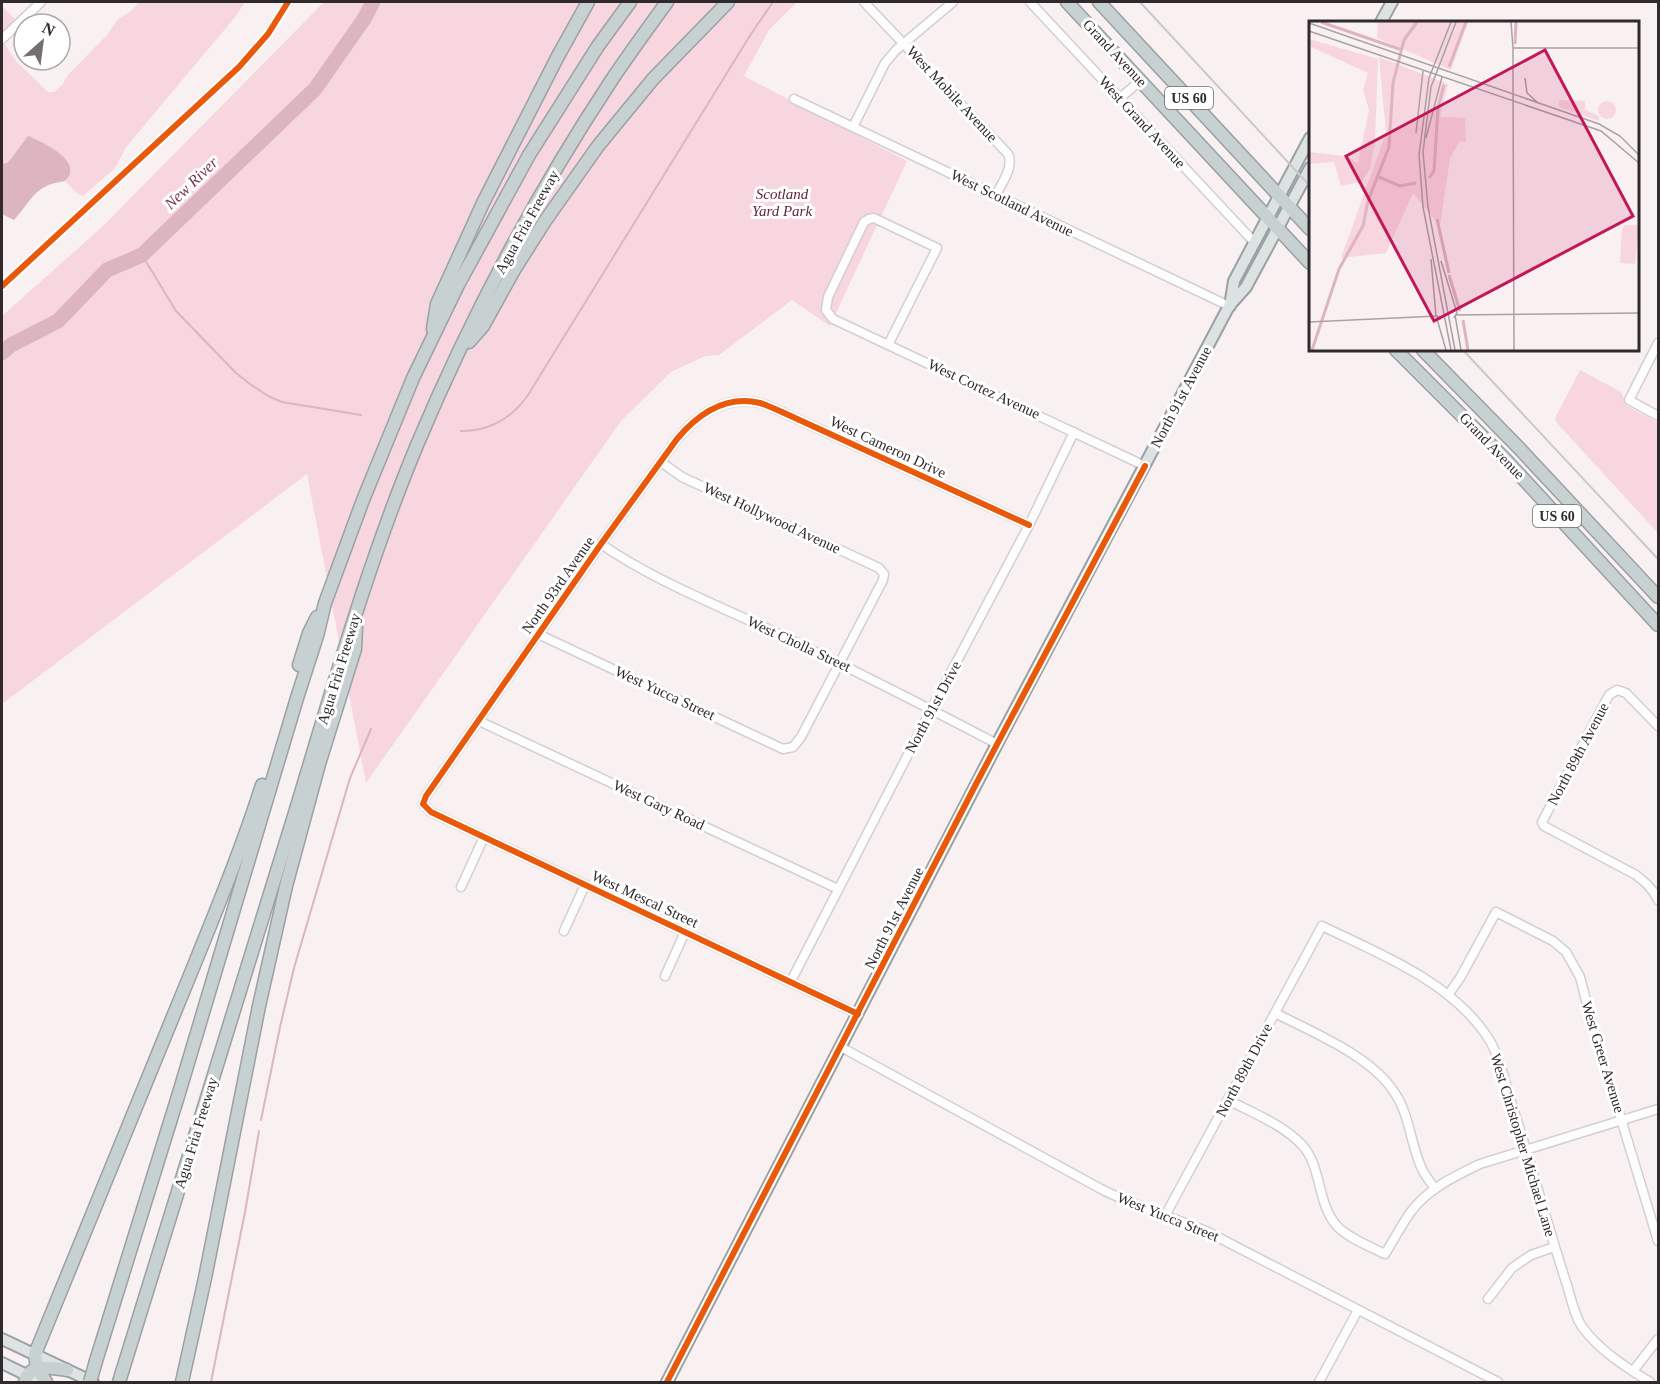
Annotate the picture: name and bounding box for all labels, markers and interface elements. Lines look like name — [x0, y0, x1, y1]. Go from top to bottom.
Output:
north arrow — [12, 12, 72, 72]
street label: Grand Avenue — [1080, 16, 1150, 90]
text: N — [40, 19, 58, 40]
inset map — [1309, 21, 1639, 351]
street label: West Mobile Avenue — [903, 43, 1001, 145]
street label: West Grand Avenue — [1095, 73, 1189, 171]
road number: US 60 — [1165, 87, 1213, 109]
water label: New River — [160, 153, 222, 213]
street label: West Scotland Avenue — [948, 166, 1076, 240]
street label: Agua Fria Freeway — [492, 167, 562, 277]
park label: Scotland Yard Park — [752, 186, 812, 219]
street label: North 91st Avenue — [1148, 343, 1215, 450]
street label: West Cortez Avenue — [925, 356, 1043, 422]
street label: Grand Avenue — [1456, 410, 1528, 483]
street label: West Cameron Drive — [827, 413, 949, 481]
street label: West Hollywood Avenue — [701, 479, 843, 557]
road number: US 60 — [1533, 505, 1581, 527]
street label: North 93rd Avenue — [519, 533, 598, 637]
street label: Agua Fria Freeway — [314, 611, 364, 727]
street label: West Cholla Street — [745, 613, 854, 675]
street label: North 91st Drive — [902, 658, 964, 756]
street label: West Yucca Street — [613, 663, 718, 723]
street label: North 89th Avenue — [1544, 700, 1612, 808]
street label: West Gary Road — [611, 777, 708, 833]
street label: North 91st Avenue — [861, 864, 927, 972]
street label: West Mescal Street — [589, 867, 701, 931]
street label: West Greer Avenue — [1578, 999, 1628, 1115]
street label: North 89th Drive — [1213, 1020, 1275, 1119]
street label: West Christopher Michael Lane — [1487, 1051, 1559, 1239]
street label: Agua Fria Freeway — [171, 1075, 221, 1191]
street label: West Yucca Street — [1115, 1189, 1222, 1245]

